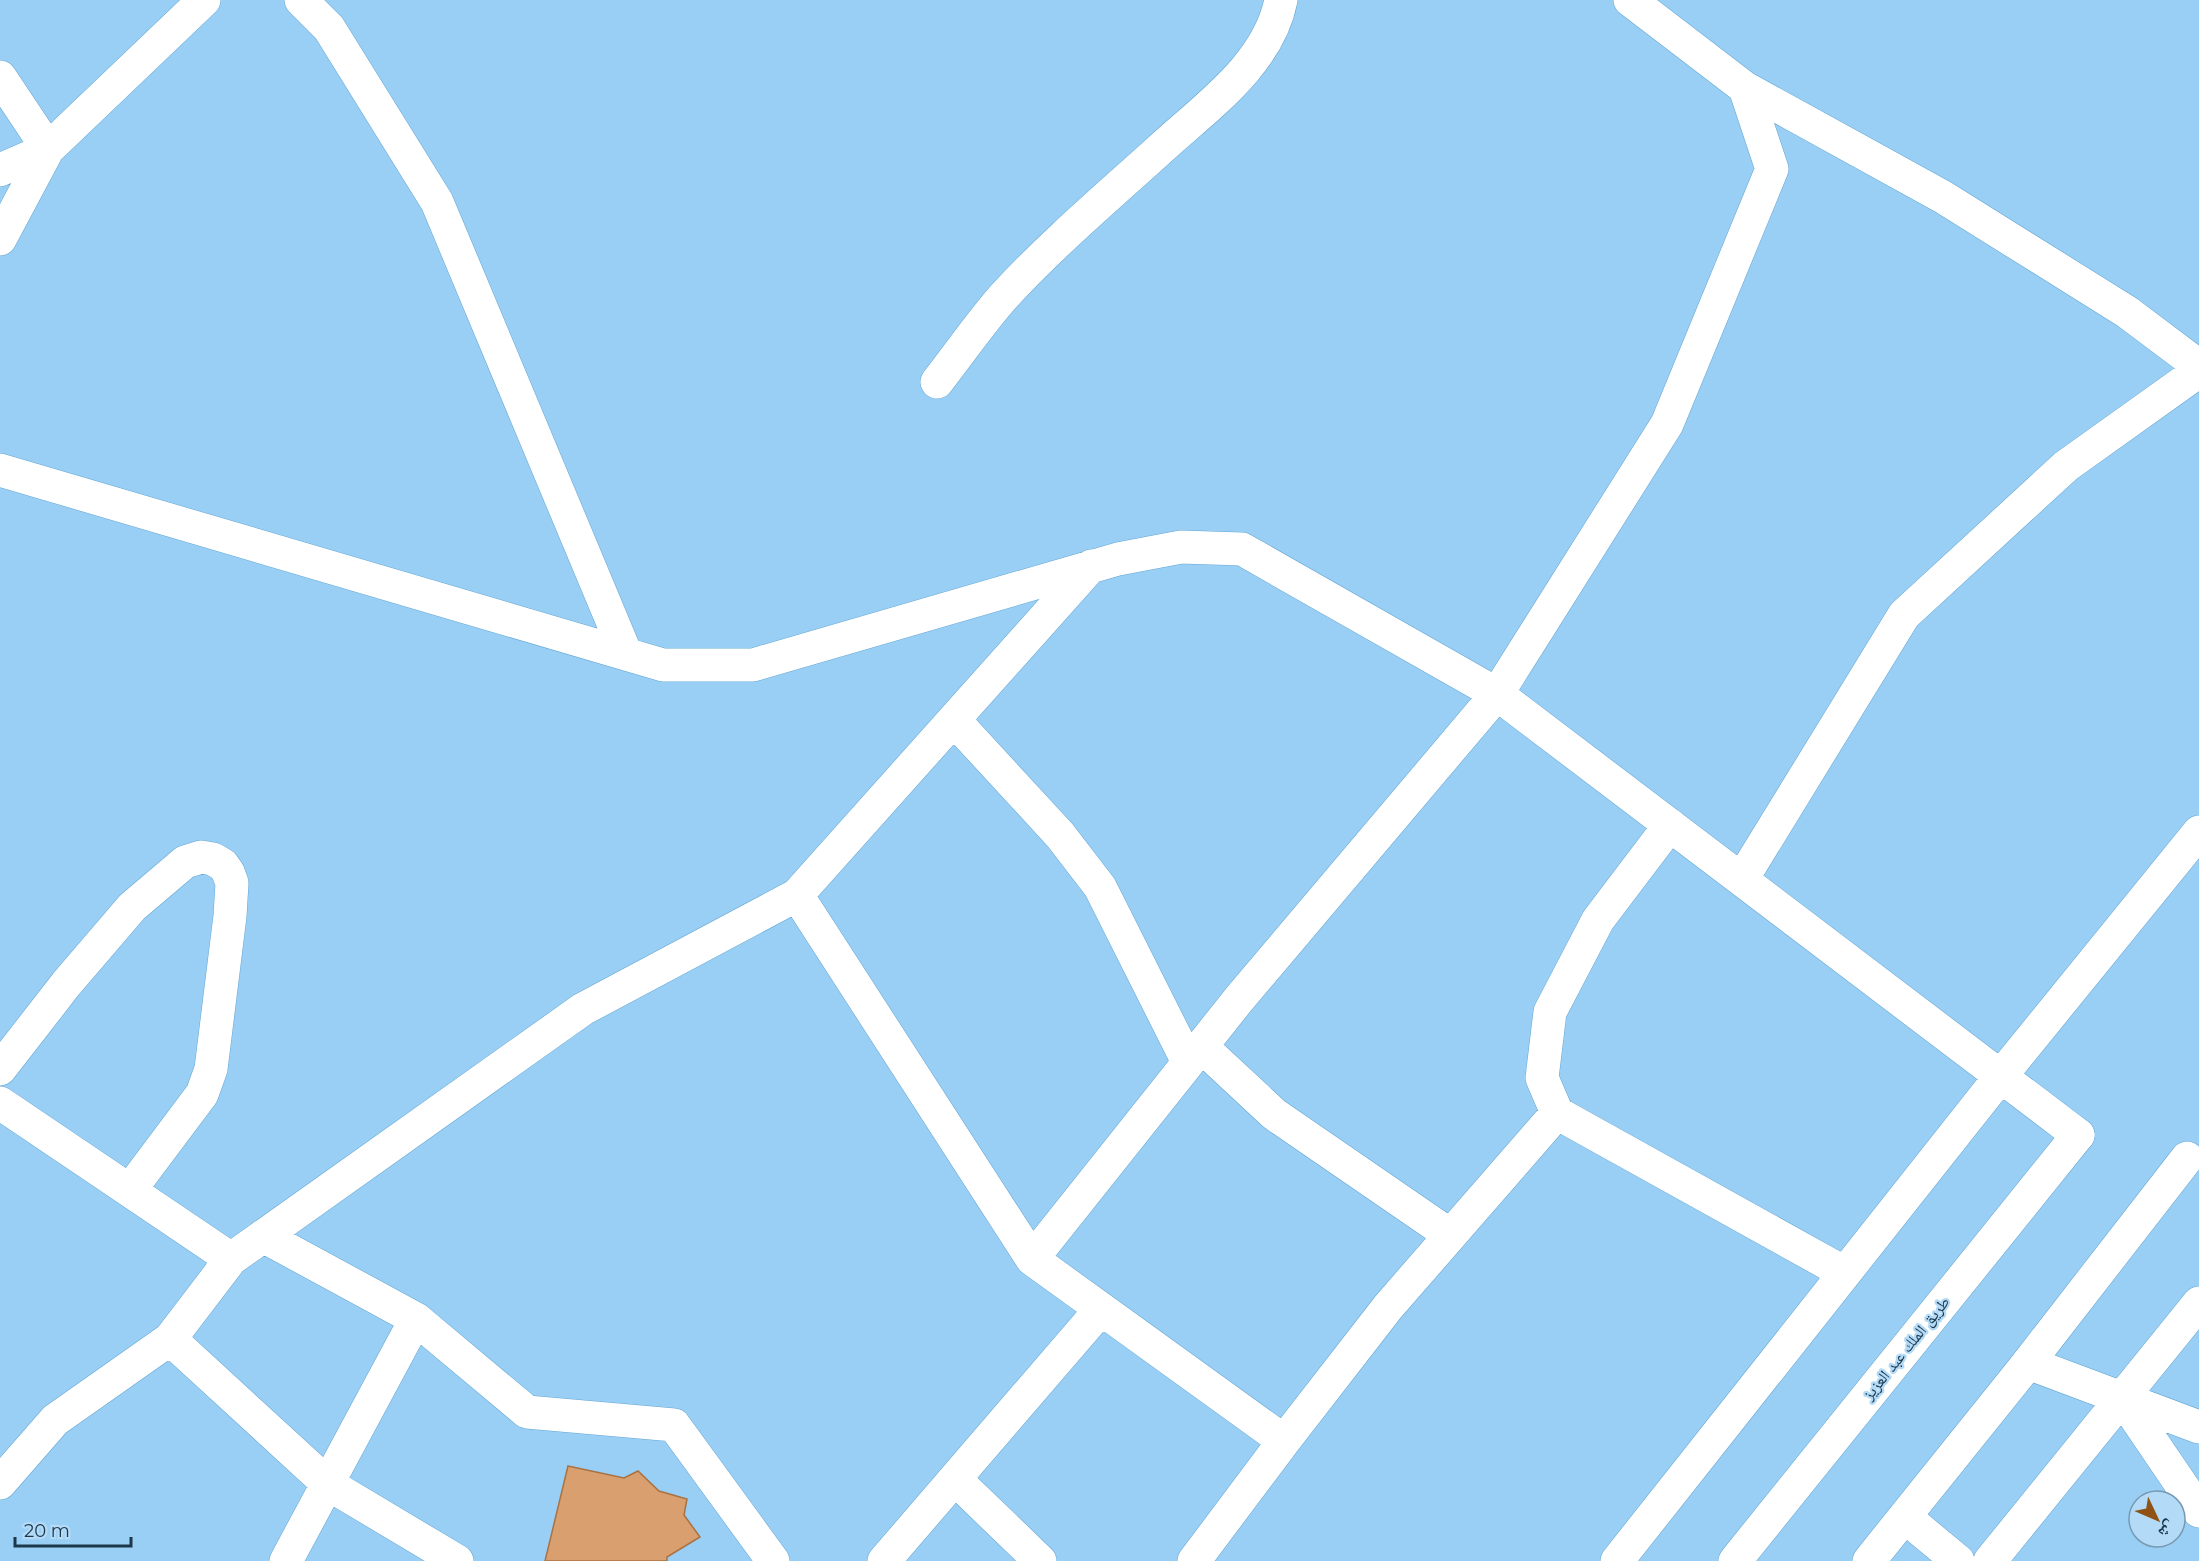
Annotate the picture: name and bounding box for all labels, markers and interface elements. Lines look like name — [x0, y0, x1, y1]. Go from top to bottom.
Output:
street label: طريق الملك عبد العزيز — [1858, 1292, 1954, 1405]
north arrow — [2127, 1489, 2187, 1549]
scale bar — [15, 1510, 130, 1548]
text: ش — [2155, 1516, 2180, 1542]
text: 20 m — [24, 1520, 70, 1542]

